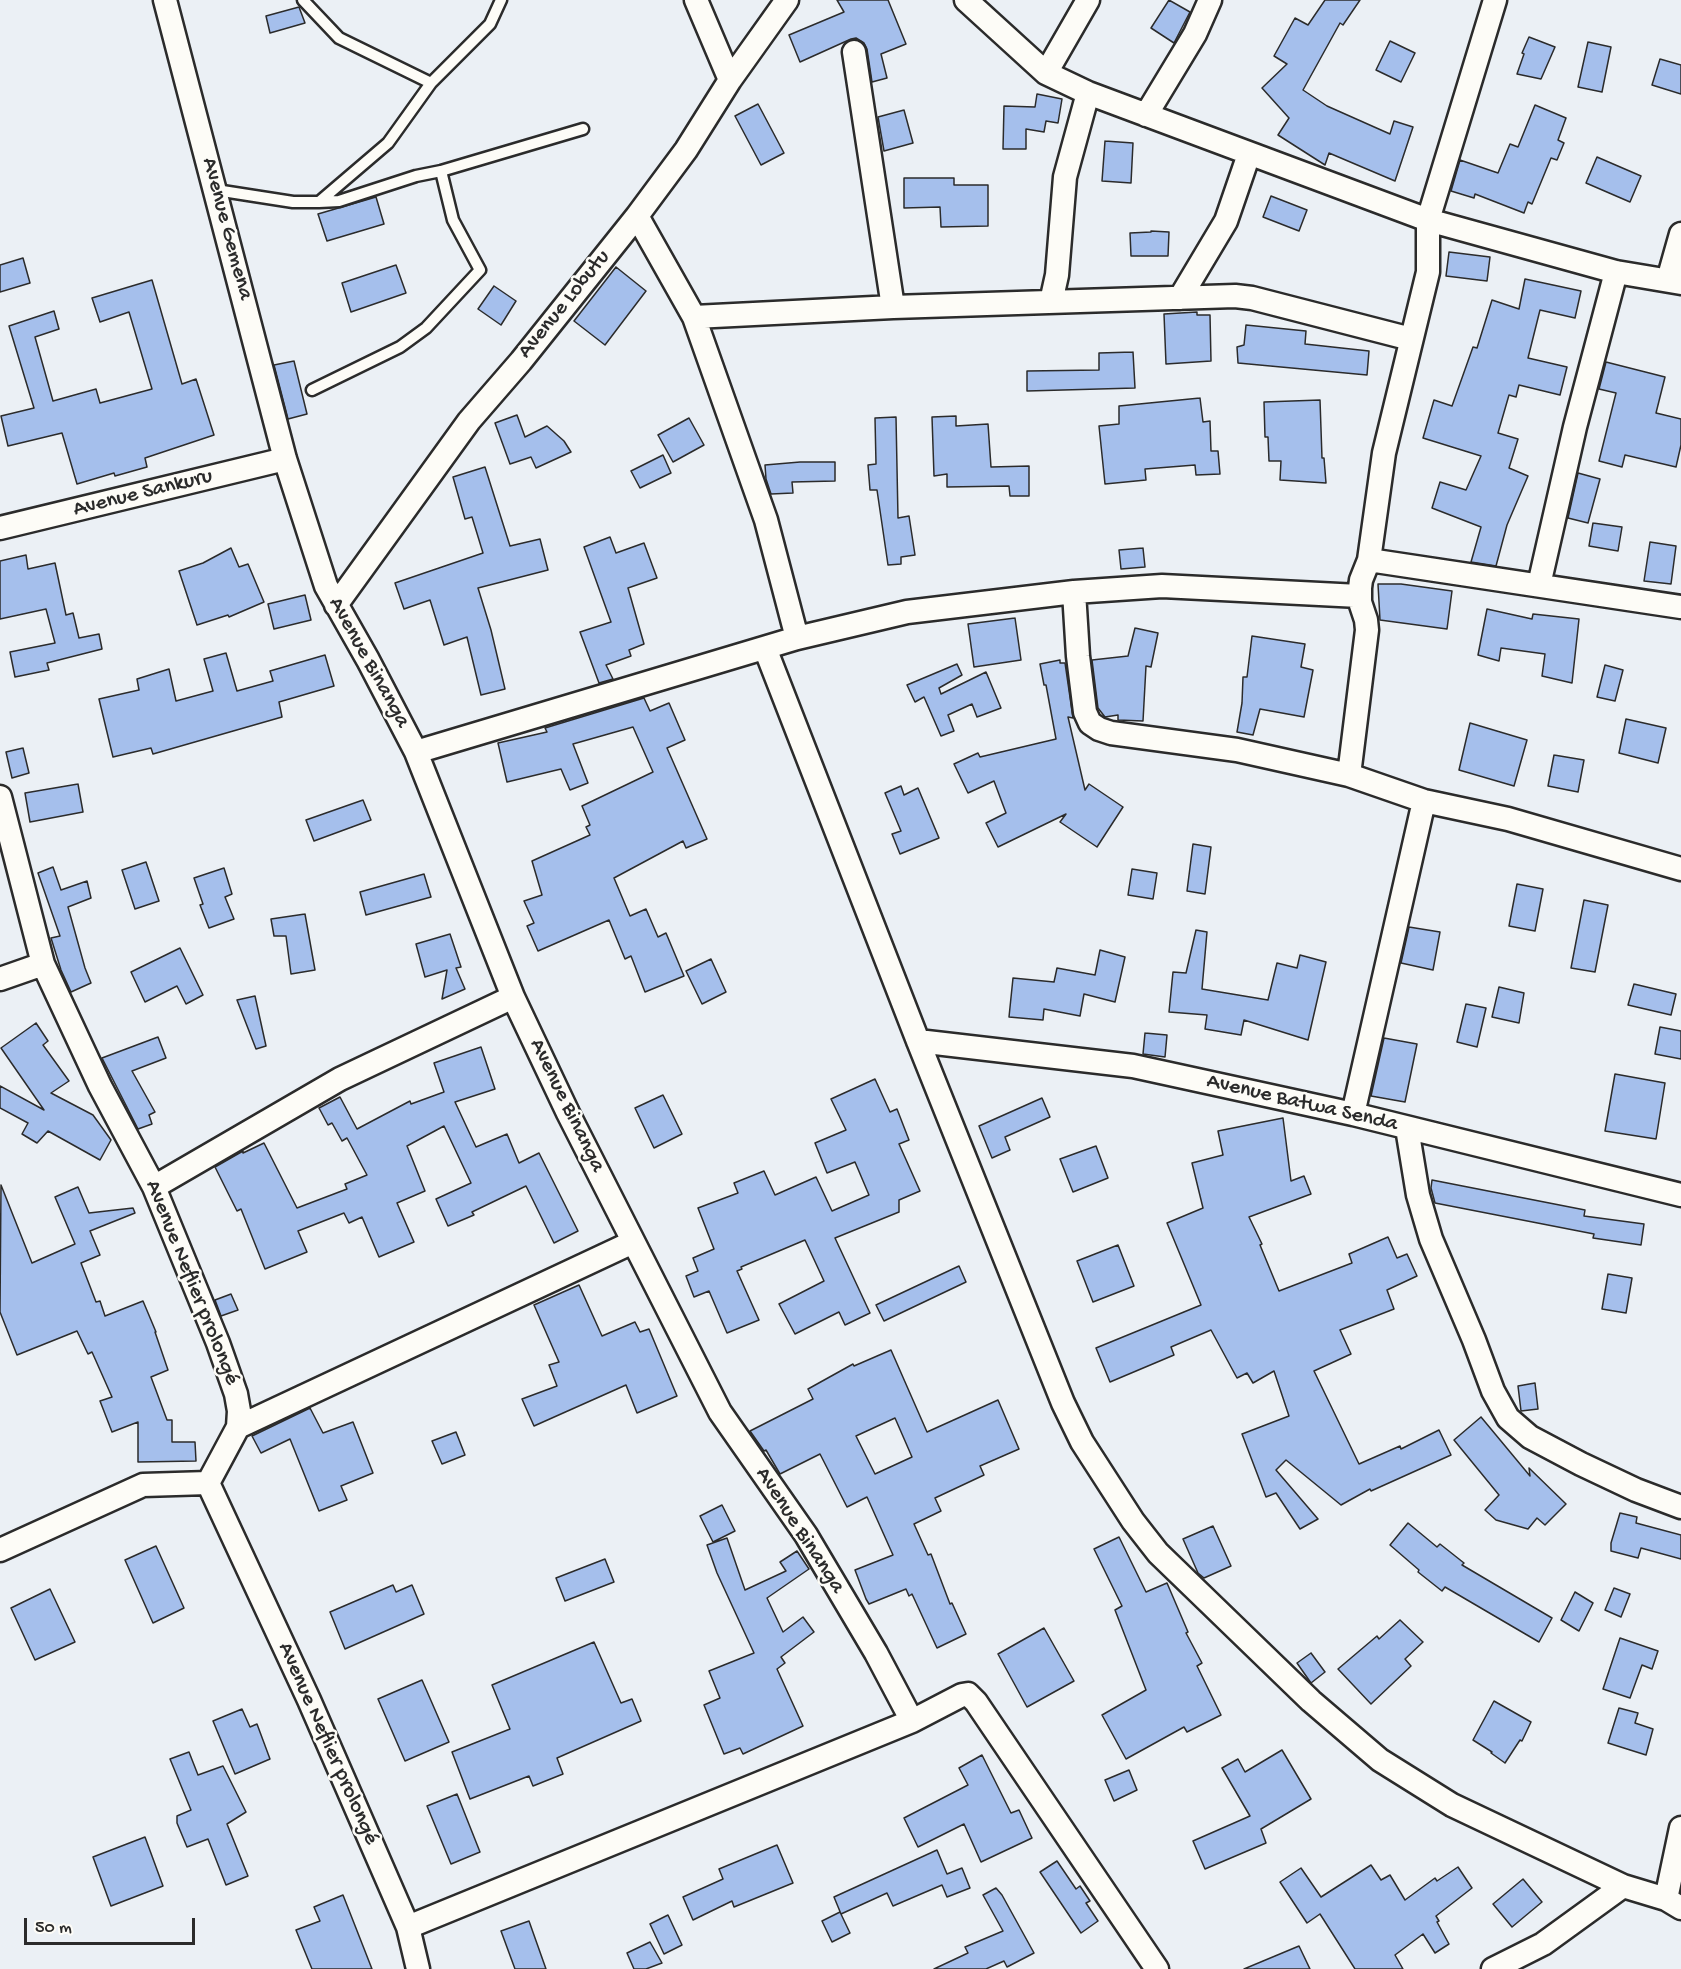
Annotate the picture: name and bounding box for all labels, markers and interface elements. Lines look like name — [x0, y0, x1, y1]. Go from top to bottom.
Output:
street label: Avenue Gemena — [194, 155, 258, 303]
street label: Avenue Lobutu — [513, 245, 617, 365]
street label: Avenue Sankuru — [71, 464, 215, 524]
street label: Avenue Binanga — [321, 593, 415, 733]
street label: Avenue Binanga — [522, 1035, 610, 1177]
street label: Avenue Batwa Senda — [1204, 1069, 1400, 1139]
street label: Avenue Neflier prolongé — [138, 1177, 244, 1389]
street label: Avenue Binanga — [748, 1463, 850, 1599]
street label: Avenue Neflier prolongé — [271, 1639, 383, 1849]
scale bar — [27, 1906, 198, 1944]
text: 50 m — [35, 1918, 72, 1939]

